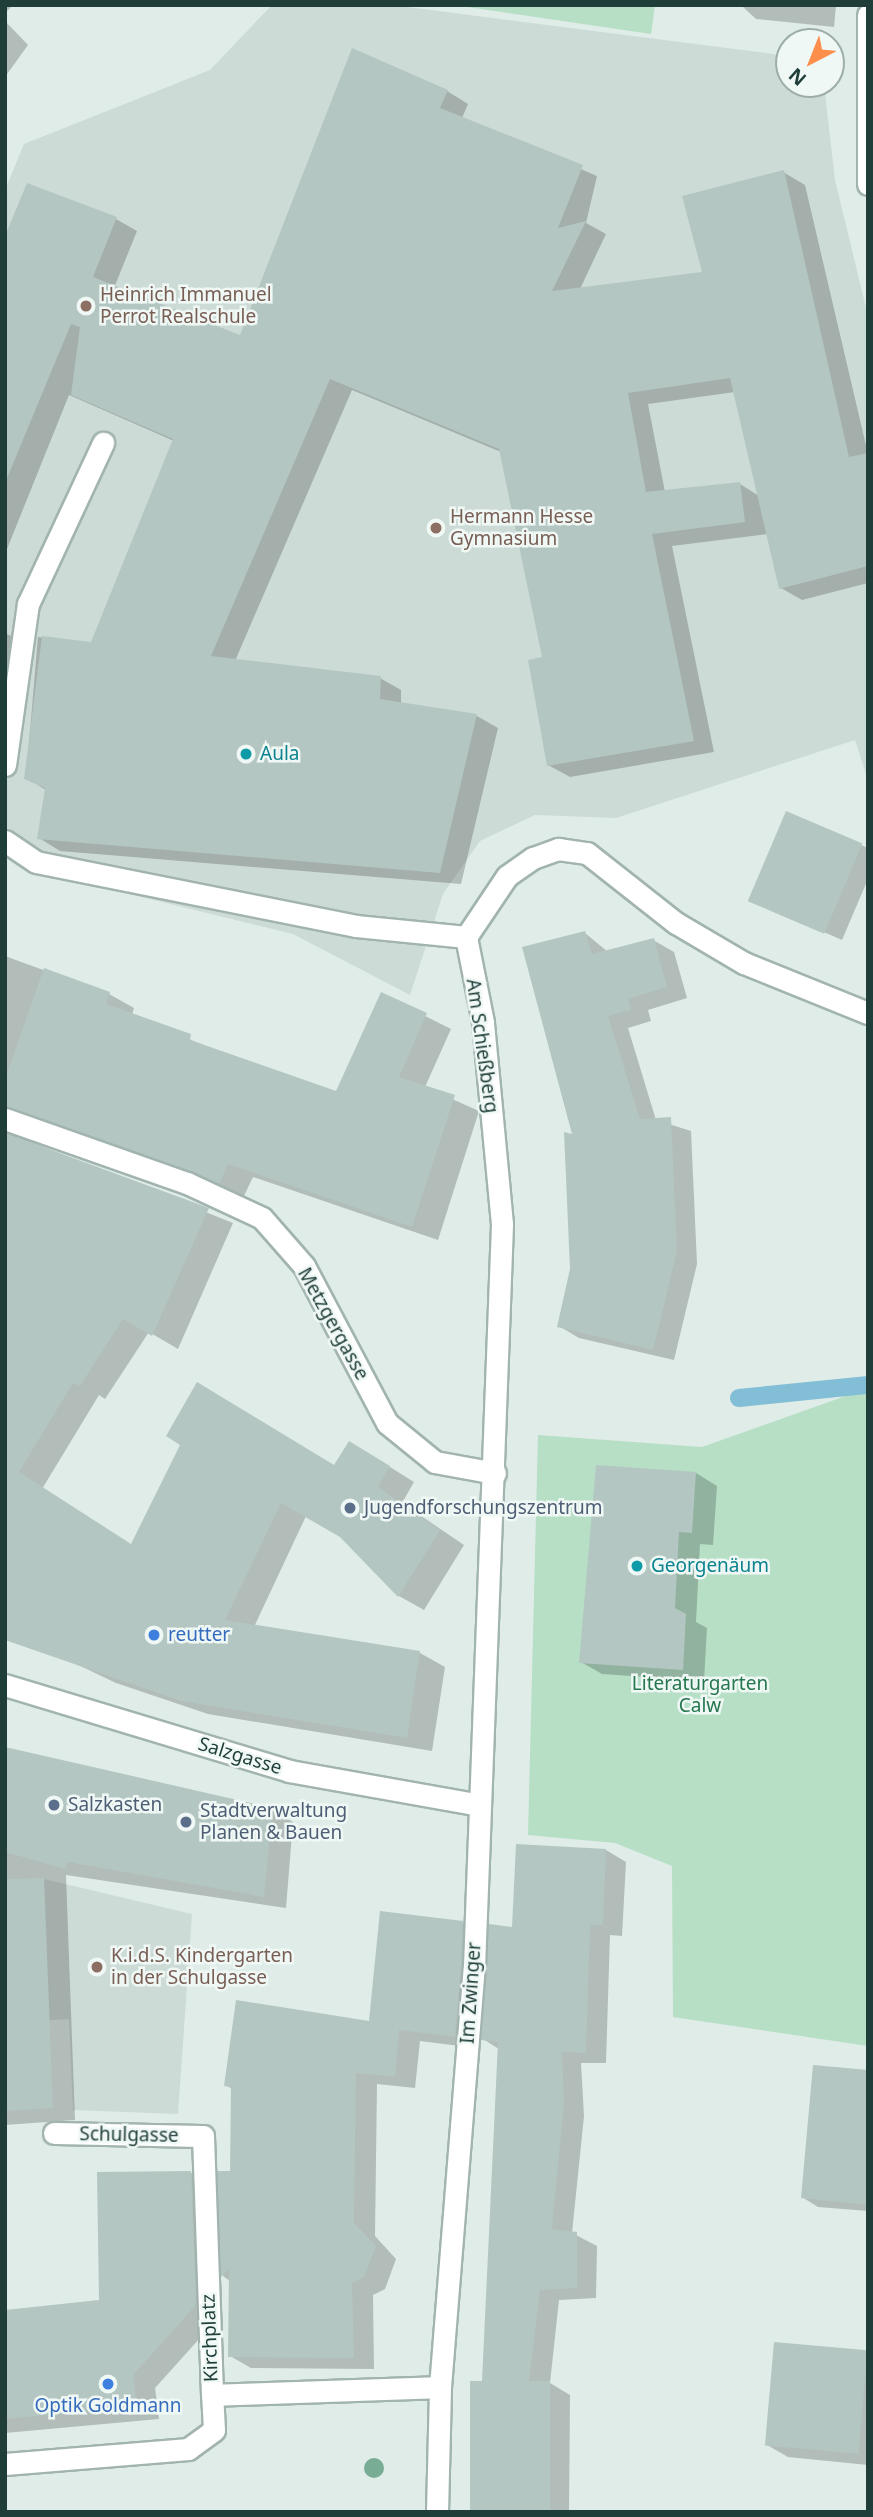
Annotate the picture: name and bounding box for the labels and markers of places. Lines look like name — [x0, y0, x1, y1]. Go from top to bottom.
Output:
place label: Heinrich Immanuel Perrot Realschule — [100, 284, 272, 328]
marker: Heinrich Immanuel Perrot Realschule — [78, 298, 94, 314]
place label: Hermann Hesse Gymnasium — [450, 506, 593, 550]
marker: Hermann Hesse Gymnasium — [428, 520, 444, 536]
place label: Aula — [260, 743, 299, 765]
marker: Aula — [238, 746, 254, 762]
place label: Jugendforschungszentrum — [364, 1497, 602, 1519]
marker: Jugendforschungszentrum — [342, 1500, 358, 1516]
place label: Georgenäum — [651, 1555, 769, 1577]
marker: Georgenäum — [629, 1558, 645, 1574]
place label: reutter — [168, 1624, 230, 1646]
marker: reutter — [146, 1627, 162, 1643]
place label: Salzkasten — [68, 1794, 162, 1816]
marker: Salzkasten — [46, 1797, 62, 1813]
place label: Stadtverwaltung Planen & Bauen — [200, 1800, 347, 1844]
marker: Stadtverwaltung Planen & Bauen — [178, 1814, 194, 1830]
place label: K.i.d.S. Kindergarten in der Schulgasse — [111, 1945, 293, 1989]
marker: K.i.d.S. Kindergarten in der Schulgasse — [89, 1959, 105, 1975]
marker: Optik Goldmann — [100, 2376, 116, 2392]
place label: Optik Goldmann — [34, 2395, 182, 2417]

